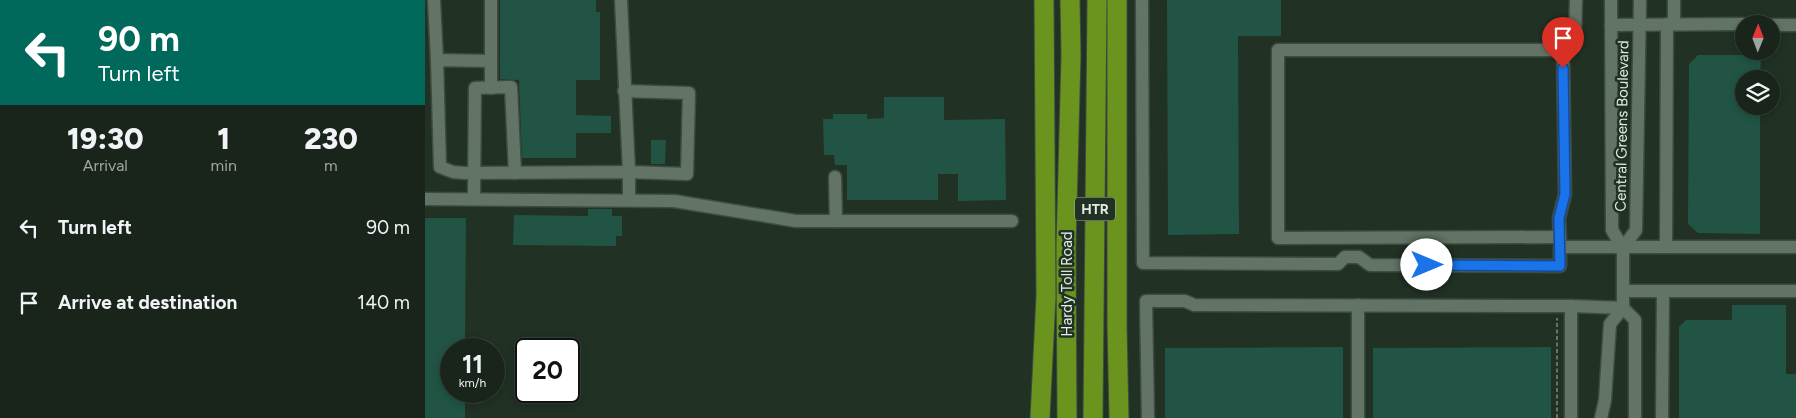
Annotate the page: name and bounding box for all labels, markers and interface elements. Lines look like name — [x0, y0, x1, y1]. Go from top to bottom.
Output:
north arrow — [1735, 15, 1780, 60]
map controls — [1735, 15, 1780, 115]
pin — [1542, 17, 1584, 68]
text: 90 m — [98, 18, 180, 60]
icon: left — [15, 20, 80, 85]
icon: arrive — [1549, 24, 1577, 52]
street label: Central Greens Boulevard — [1612, 40, 1632, 212]
text: Turn left — [98, 60, 180, 87]
button: layers — [1735, 70, 1780, 115]
text: 19:30 — [67, 120, 144, 157]
text: 1 — [217, 120, 230, 157]
text: 230 — [304, 120, 358, 157]
text: Arrival — [83, 156, 128, 175]
text: min — [211, 156, 237, 175]
text: m — [324, 156, 338, 175]
road number: HTR — [1075, 198, 1115, 220]
icon: left — [15, 214, 43, 242]
text: Turn left — [58, 216, 132, 239]
text: 90 m — [366, 216, 410, 239]
street label: Hardy Toll Road — [1058, 231, 1076, 337]
position arrow — [1400, 238, 1452, 290]
icon: arrive — [15, 289, 43, 317]
text: Arrive at destination — [58, 291, 237, 314]
text: 140 m — [357, 291, 410, 314]
speed limit sign: 20 — [515, 338, 580, 403]
text: 11 — [462, 349, 483, 379]
text: km/h — [459, 376, 486, 390]

